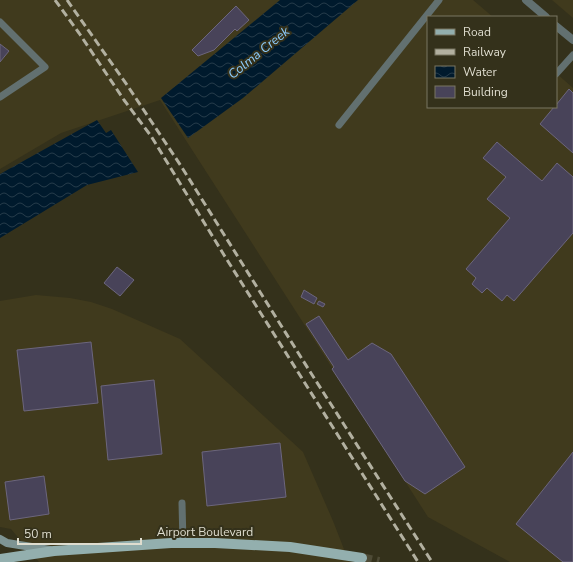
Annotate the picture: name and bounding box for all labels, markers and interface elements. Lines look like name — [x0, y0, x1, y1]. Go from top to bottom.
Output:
legend — [427, 16, 557, 108]
water label: Colma Creek — [224, 22, 294, 83]
text: Road — [463, 24, 491, 40]
text: Railway — [463, 44, 507, 60]
text: Water — [463, 64, 497, 80]
text: Building — [463, 84, 508, 100]
scale bar — [18, 520, 141, 546]
street label: Airport Boulevard — [157, 524, 253, 540]
text: 50 m — [24, 526, 52, 542]

